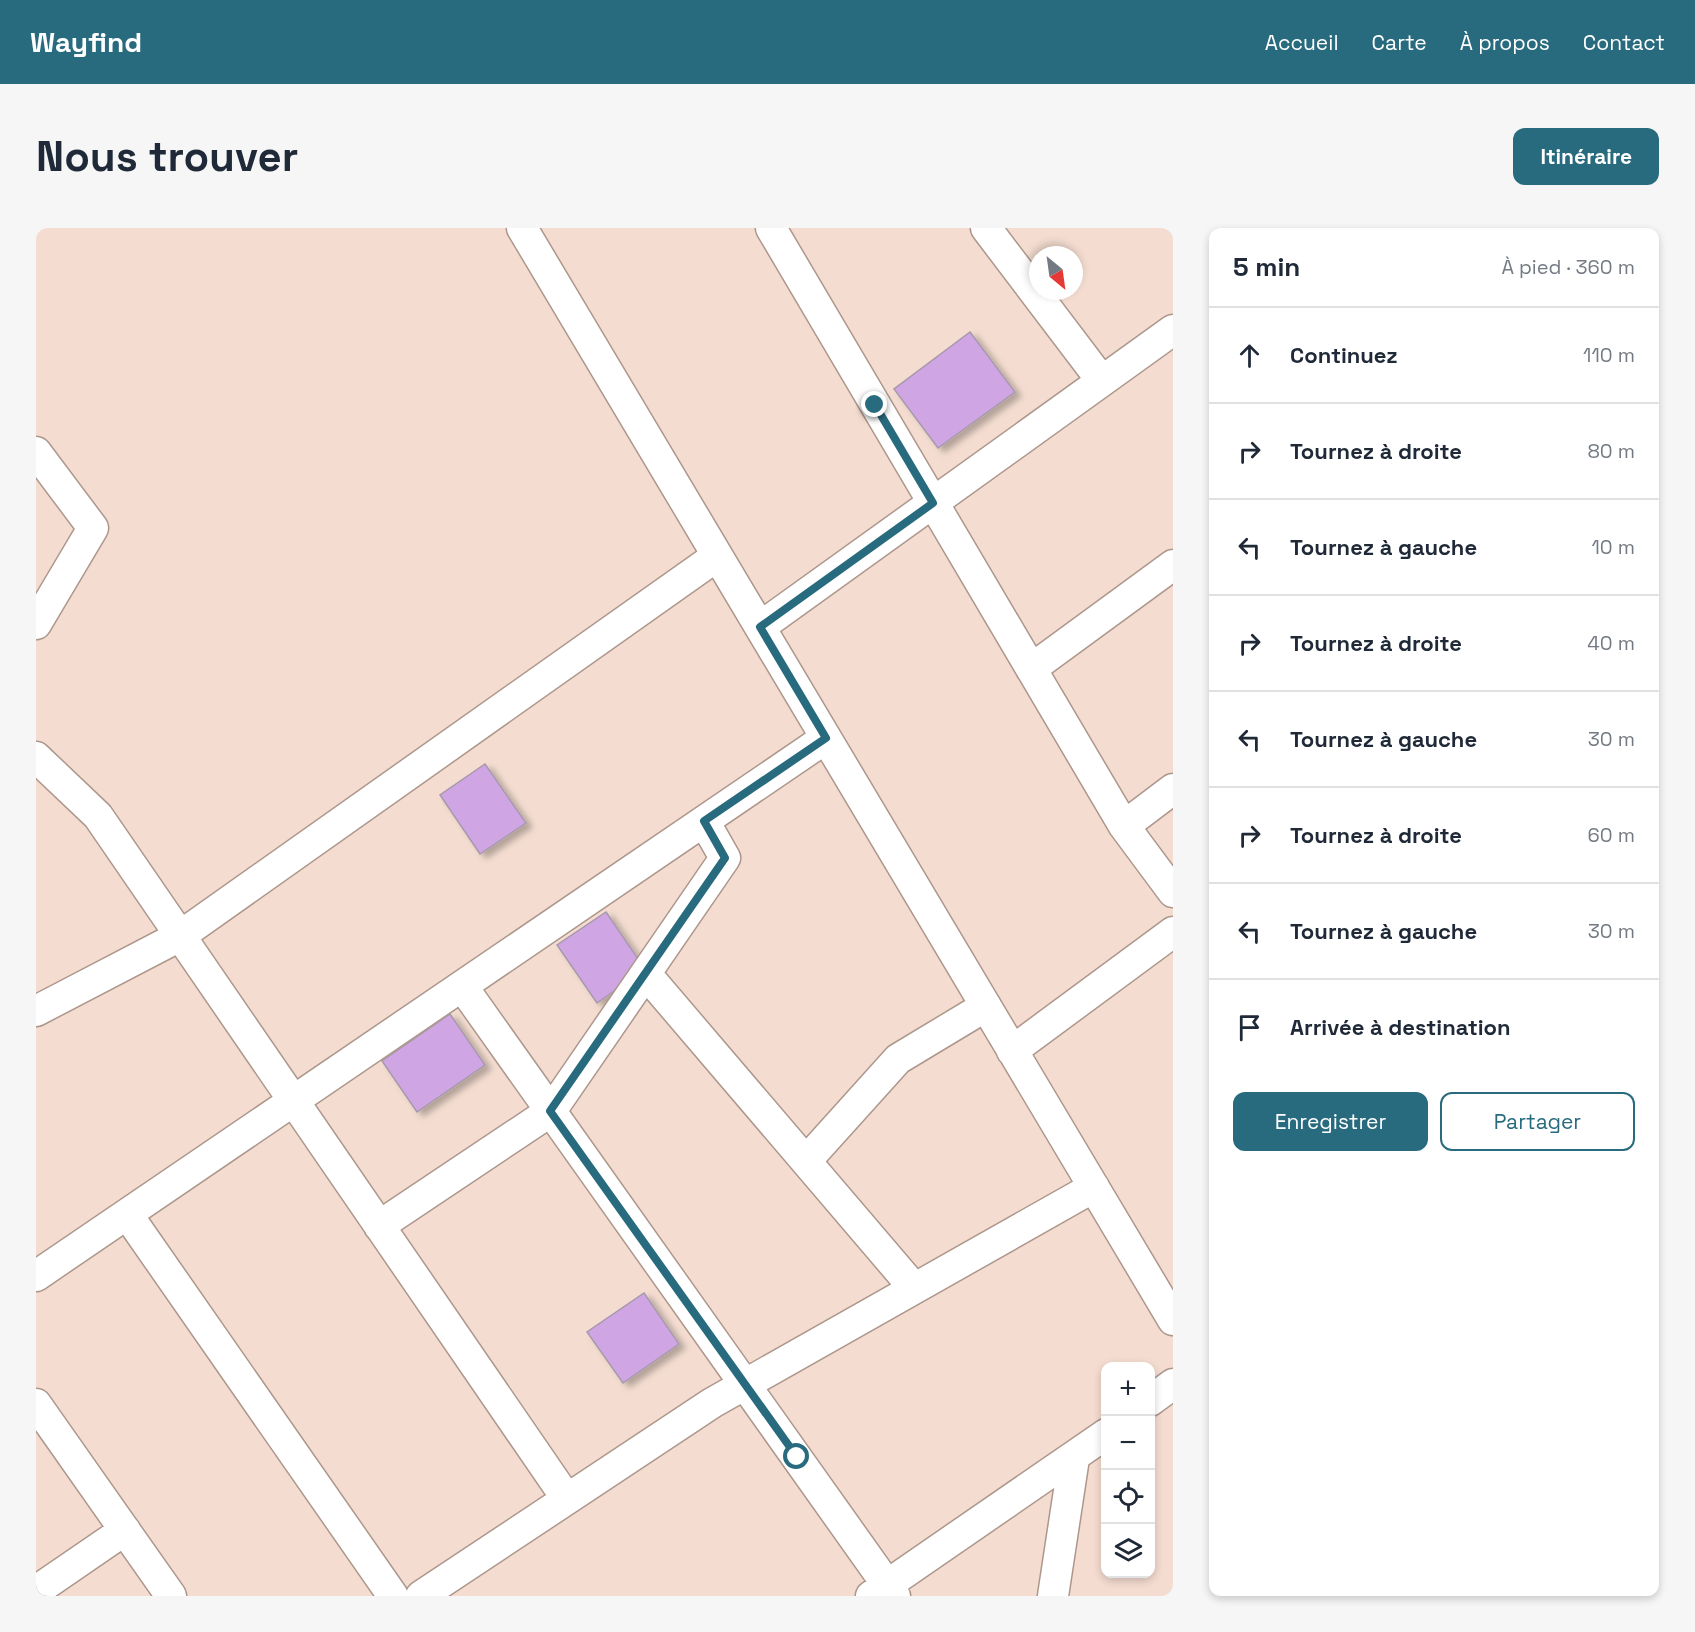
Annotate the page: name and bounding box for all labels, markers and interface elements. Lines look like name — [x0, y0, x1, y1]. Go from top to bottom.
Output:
text: Wayfind — [30, 24, 142, 60]
text: Accueil — [1265, 29, 1339, 56]
text: Carte — [1372, 29, 1427, 56]
text: À propos — [1460, 29, 1550, 56]
text: Contact — [1583, 29, 1665, 56]
button: Itinéraire — [1513, 128, 1659, 185]
text: Nous trouver — [36, 130, 298, 183]
north arrow — [1029, 246, 1083, 300]
text: 5 min — [1233, 250, 1300, 284]
text: À pied · 360 m — [1502, 254, 1635, 280]
icon: ahead — [1233, 339, 1266, 372]
text: Continuez — [1290, 341, 1398, 369]
text: 110 m — [1583, 342, 1635, 368]
route end — [861, 391, 887, 417]
icon: right — [1233, 435, 1266, 468]
text: Tournez à droite — [1290, 437, 1462, 465]
text: 80 m — [1587, 438, 1635, 464]
icon: left — [1233, 531, 1266, 564]
text: Tournez à gauche — [1290, 533, 1477, 561]
text: 10 m — [1591, 534, 1635, 560]
icon: right — [1233, 627, 1266, 660]
text: Tournez à droite — [1290, 629, 1462, 657]
text: 40 m — [1587, 630, 1635, 656]
icon: left — [1233, 723, 1266, 756]
text: Tournez à gauche — [1290, 725, 1477, 753]
text: 30 m — [1588, 726, 1635, 752]
icon: right — [1233, 819, 1266, 852]
text: Tournez à droite — [1290, 821, 1462, 849]
text: 60 m — [1588, 822, 1635, 848]
icon: left — [1233, 915, 1266, 948]
text: Tournez à gauche — [1290, 917, 1477, 945]
text: 30 m — [1588, 918, 1635, 944]
icon: arrive — [1233, 1011, 1266, 1044]
text: Arrivée à destination — [1290, 1013, 1511, 1041]
button: Enregistrer — [1233, 1092, 1428, 1151]
button: Partager — [1440, 1092, 1635, 1151]
map controls — [1101, 1362, 1155, 1578]
button: + — [1101, 1362, 1155, 1416]
button: − — [1101, 1416, 1155, 1470]
route start — [783, 1443, 809, 1469]
button: locate — [1101, 1470, 1155, 1524]
button: layers — [1101, 1524, 1155, 1578]

